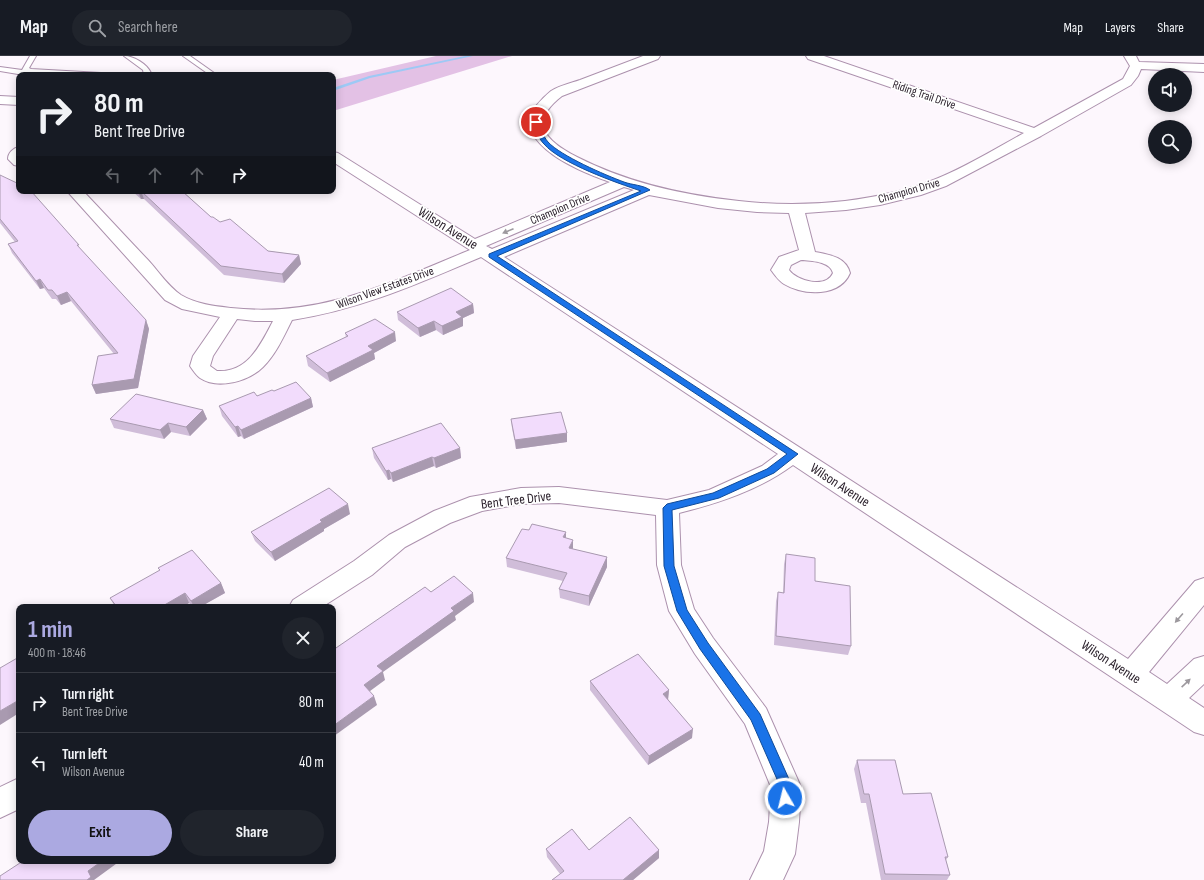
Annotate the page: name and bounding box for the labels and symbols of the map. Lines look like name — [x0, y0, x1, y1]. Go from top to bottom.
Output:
street label: Riding Trail Drive — [890, 77, 958, 113]
pin — [519, 105, 553, 139]
street label: Champion Drive — [876, 175, 942, 207]
street label: Champion Drive — [528, 190, 592, 228]
street label: Wilson Avenue — [415, 203, 481, 253]
one-way arrow — [501, 228, 513, 234]
street label: Wilson View Estates Drive — [334, 263, 436, 313]
street label: Wilson Avenue — [807, 459, 873, 511]
street label: Bent Tree Drive — [480, 487, 552, 513]
one-way arrow — [1174, 613, 1183, 623]
street label: Wilson Avenue — [1078, 636, 1144, 688]
one-way arrow — [1181, 678, 1191, 688]
position arrow — [764, 777, 806, 819]

